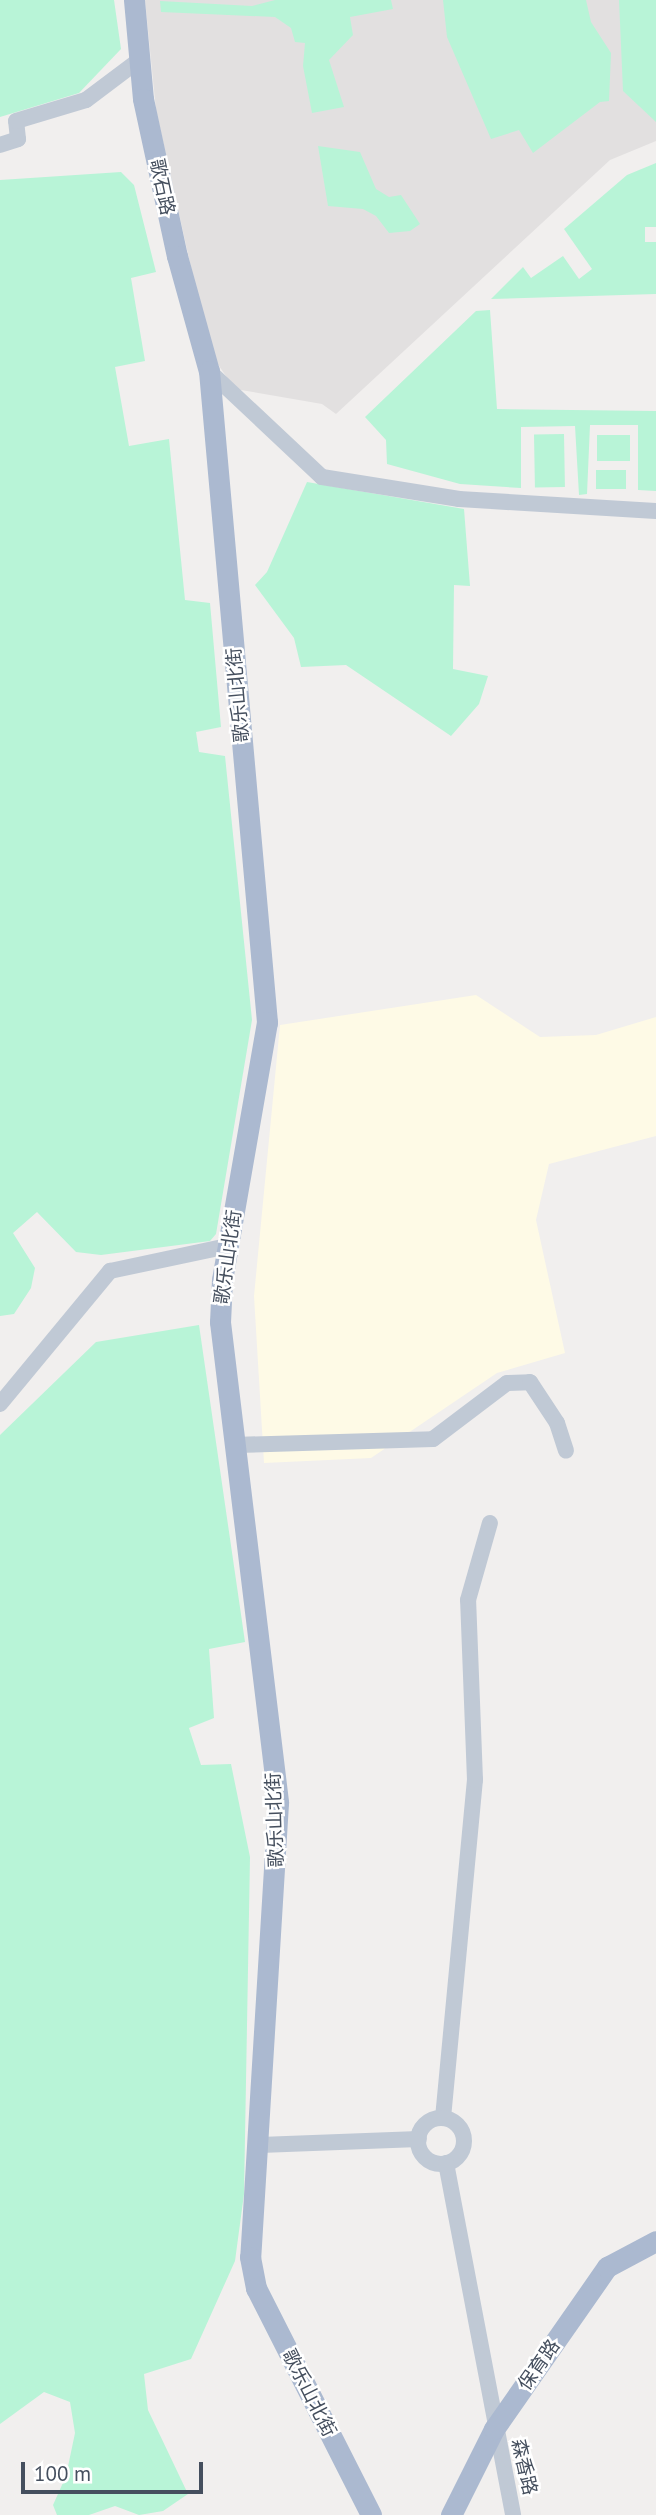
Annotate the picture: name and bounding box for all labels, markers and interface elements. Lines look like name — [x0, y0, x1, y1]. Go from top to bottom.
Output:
street label: 歌石路 — [145, 157, 179, 217]
street label: 歌乐山北街 — [223, 647, 253, 743]
street label: 歌乐山北街 — [210, 1208, 246, 1306]
street label: 歌乐山北街 — [262, 1772, 288, 1868]
street label: 保育路 — [513, 2335, 565, 2395]
street label: 歌乐山北街 — [277, 2346, 341, 2440]
street label: 森香路 — [506, 2437, 542, 2497]
scale bar — [24, 2448, 206, 2492]
text: 100 m — [34, 2460, 91, 2487]

